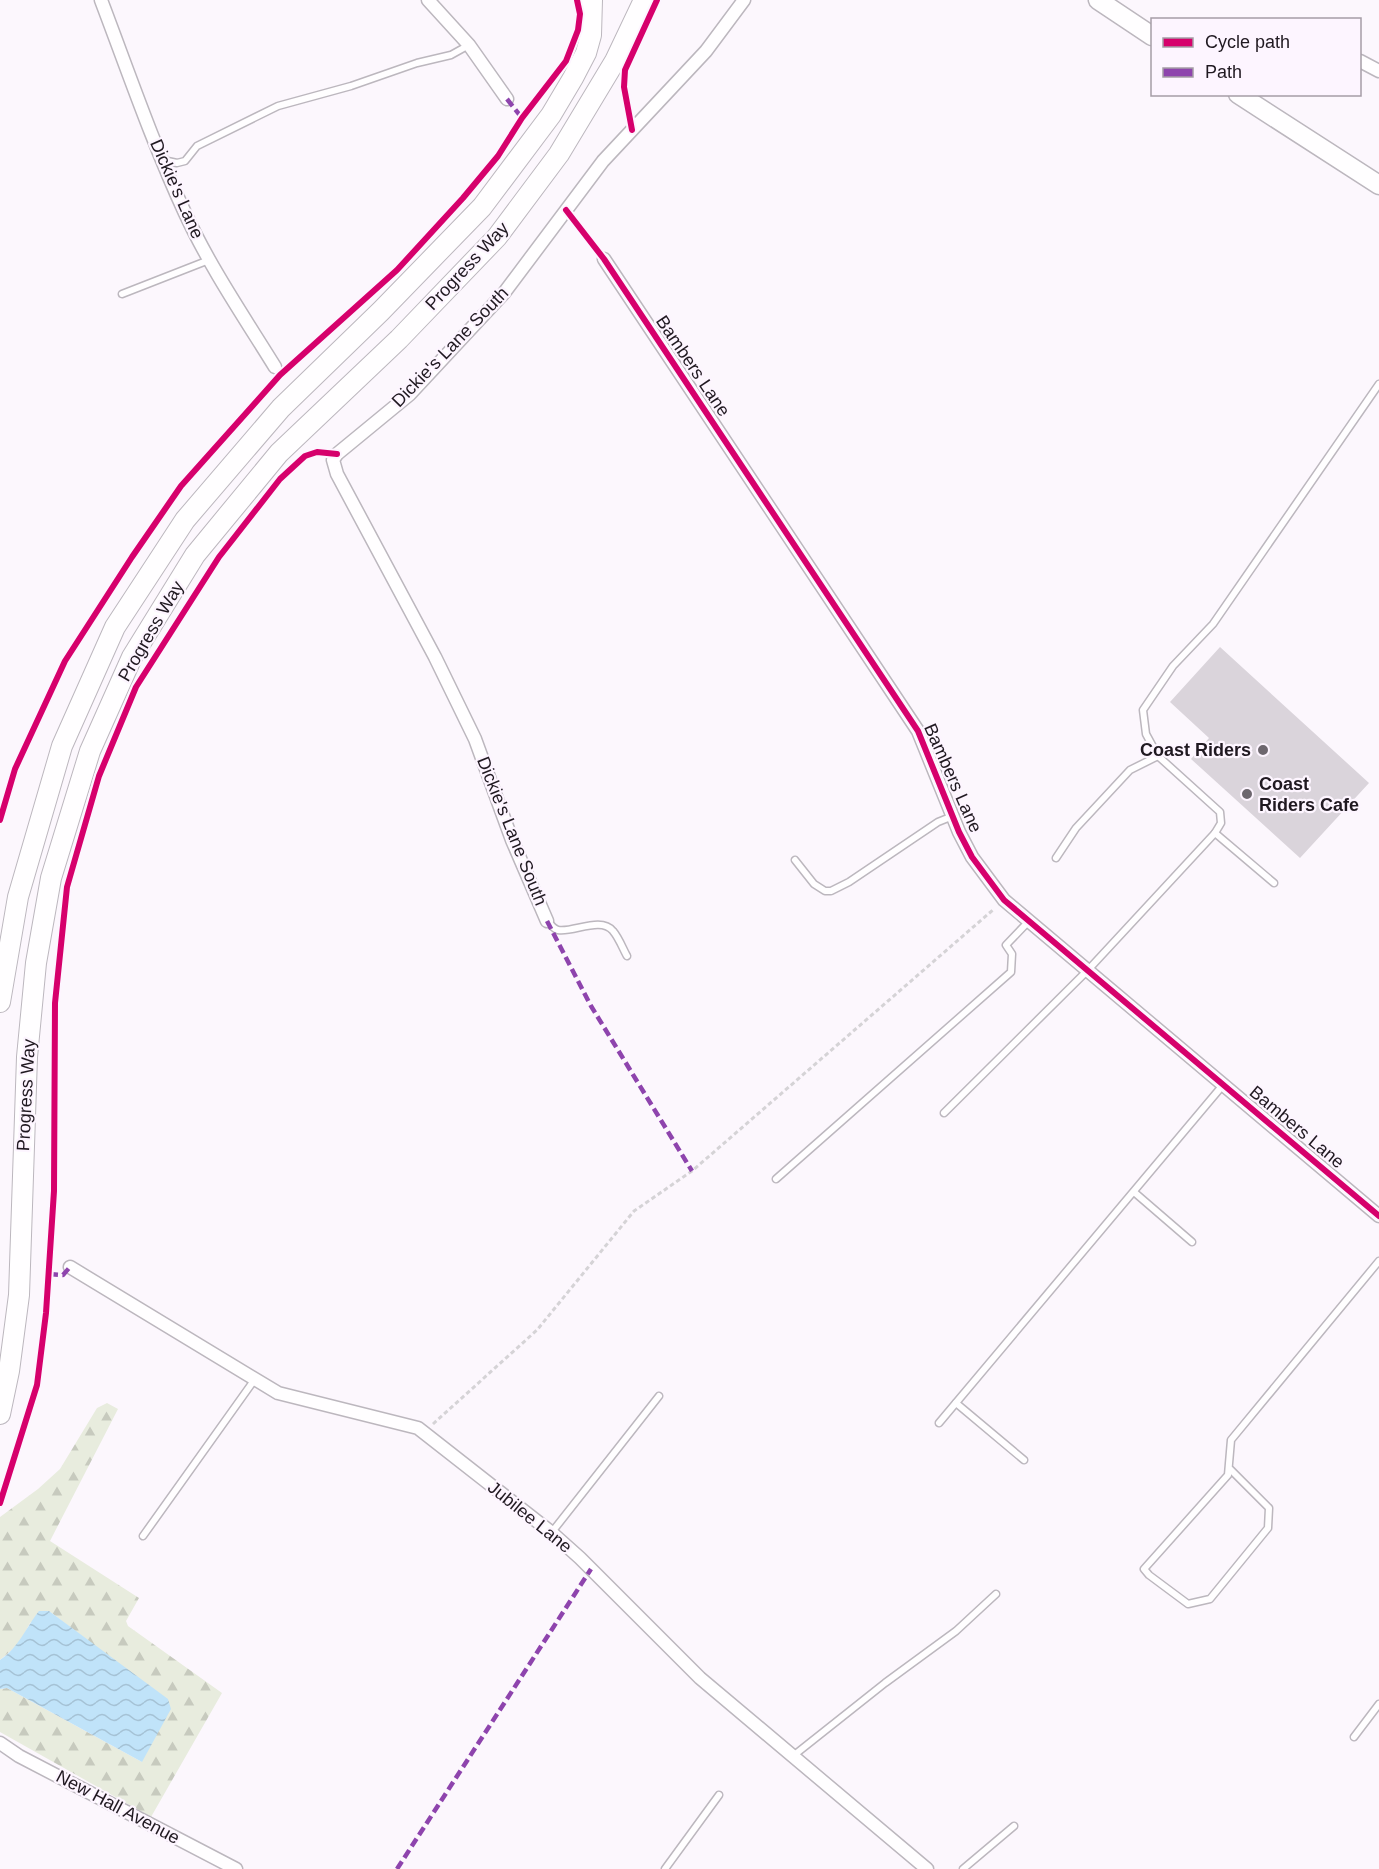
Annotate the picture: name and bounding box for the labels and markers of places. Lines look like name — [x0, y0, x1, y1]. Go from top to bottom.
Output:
place label: Coast Riders — [1140, 740, 1251, 760]
marker: Coast Riders — [1256, 743, 1270, 757]
place label: Coast Riders Cafe — [1259, 774, 1359, 815]
marker: Coast Riders Cafe — [1240, 787, 1254, 801]

